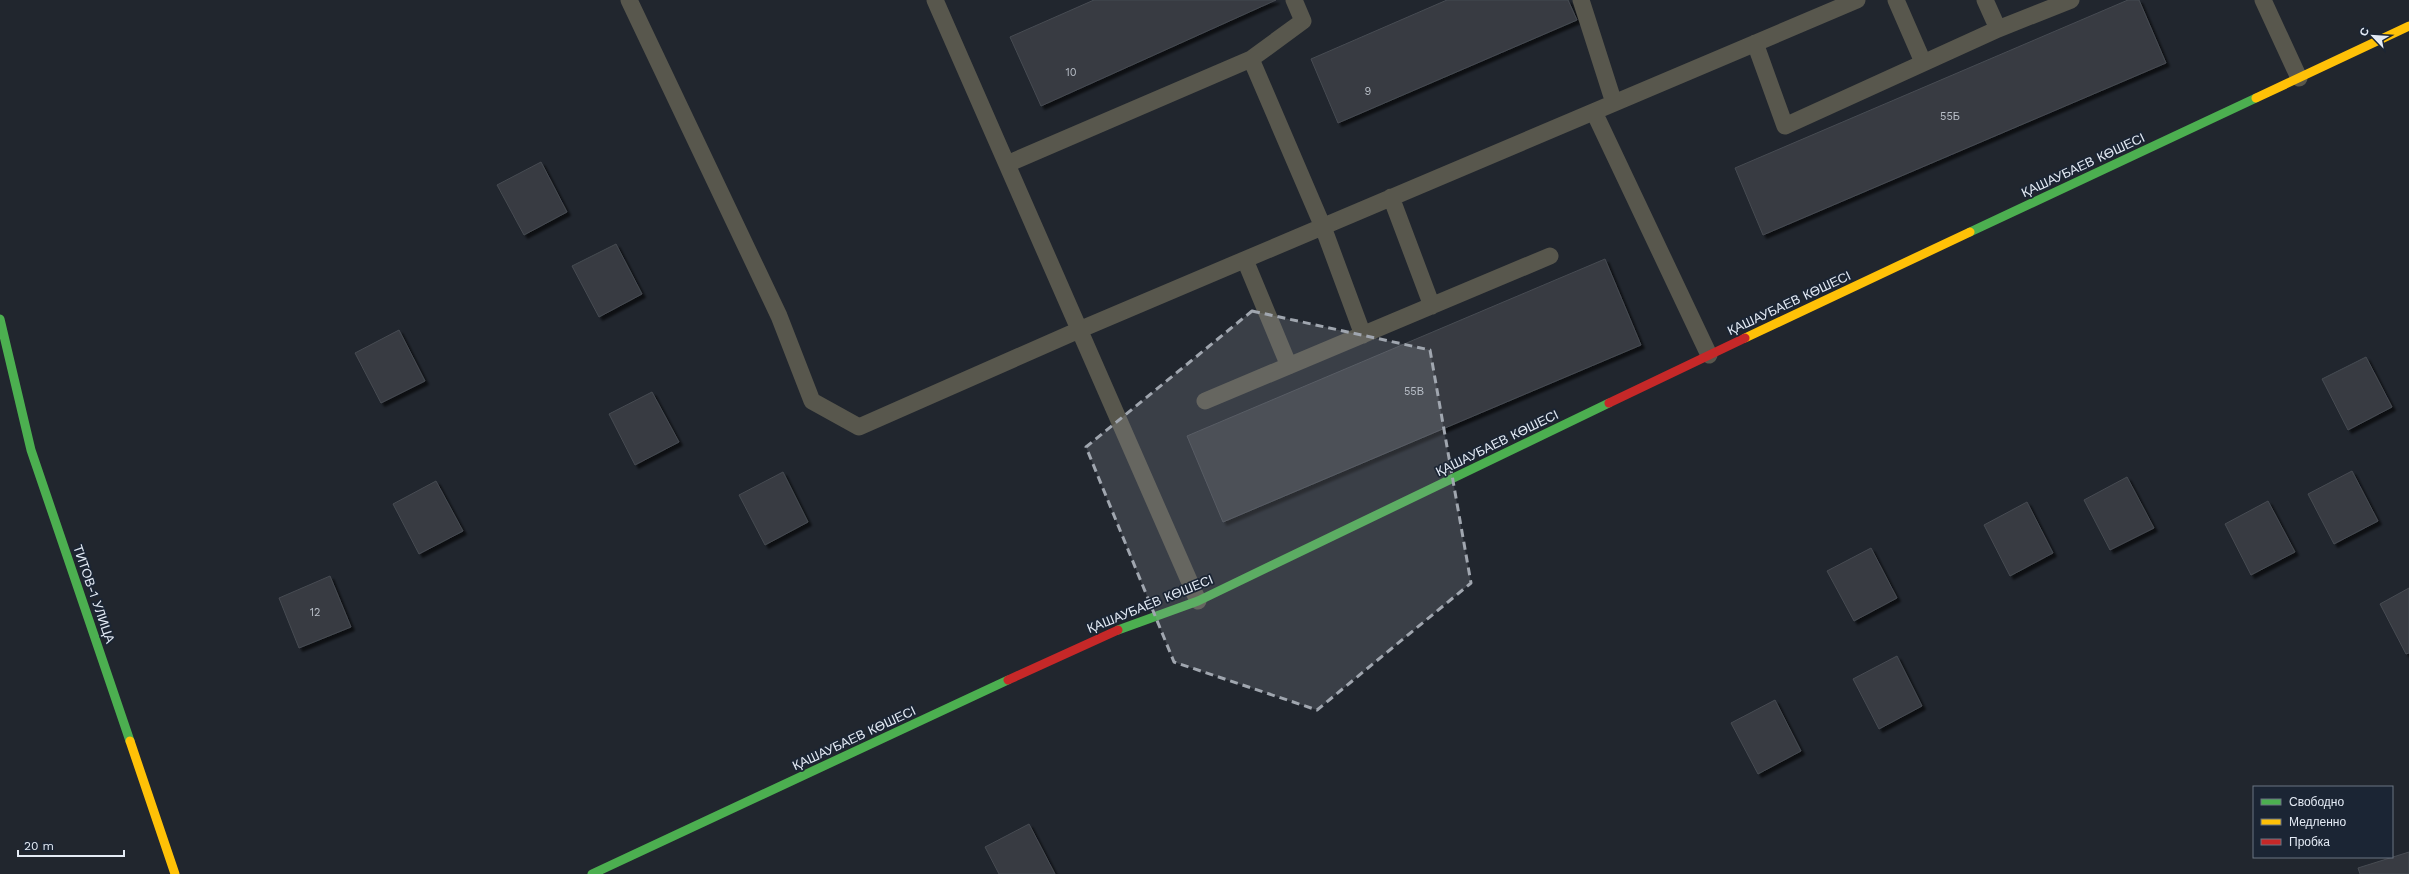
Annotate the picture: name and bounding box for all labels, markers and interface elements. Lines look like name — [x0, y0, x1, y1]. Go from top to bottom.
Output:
north arrow — [2353, 16, 2393, 56]
text: С — [2357, 26, 2372, 38]
house number: 10 — [1065, 66, 1077, 79]
house number: 9 — [1365, 85, 1372, 98]
house number: 55Б — [1940, 110, 1960, 123]
street label: ҚАШАУБАЕВ КӨШЕСІ — [2019, 130, 2147, 200]
street label: ҚАШАУБАЕВ КӨШЕСІ — [1725, 268, 1853, 338]
house number: 55В — [1404, 385, 1424, 398]
street label: ҚАШАУБАЕВ КӨШЕСІ — [1433, 407, 1561, 479]
street label: ТИТОВ-1 УЛИЦА — [70, 543, 118, 645]
street label: ҚАШАУБАЕВ КӨШЕСІ — [1085, 572, 1215, 636]
house number: 12 — [310, 606, 320, 619]
street label: ҚАШАУБАЕВ КӨШЕСІ — [790, 703, 918, 773]
legend — [2253, 786, 2393, 858]
text: Свободно — [2289, 795, 2344, 809]
text: Медленно — [2289, 815, 2346, 829]
scale bar — [18, 832, 124, 858]
text: Пробка — [2289, 835, 2330, 849]
text: 20 m — [24, 839, 54, 853]

